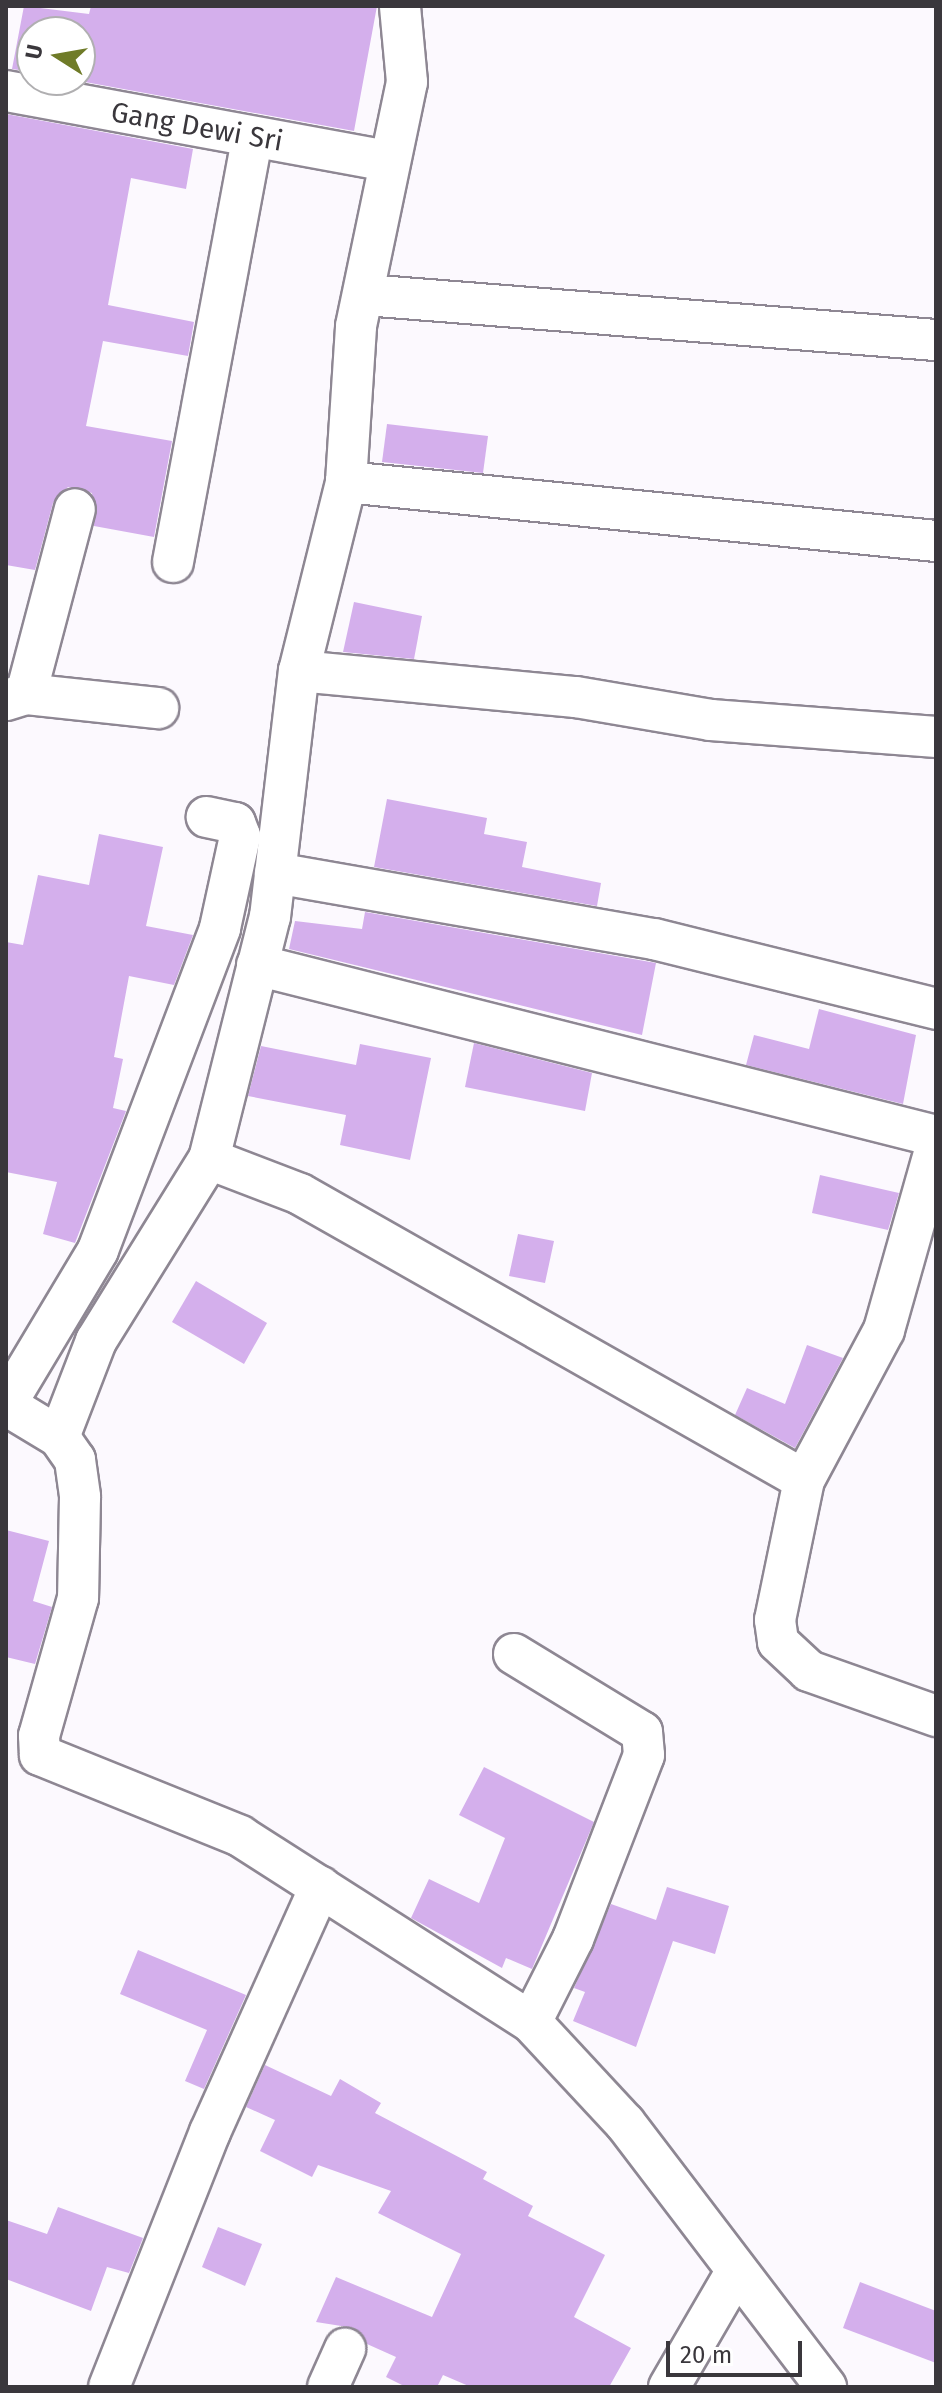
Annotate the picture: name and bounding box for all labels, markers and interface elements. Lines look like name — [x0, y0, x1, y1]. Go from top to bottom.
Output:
north arrow — [16, 16, 96, 96]
text: U — [19, 42, 49, 61]
street label: Gang Dewi Sri — [108, 95, 286, 159]
scale bar — [670, 2325, 806, 2375]
text: 20 m — [680, 2341, 732, 2369]

